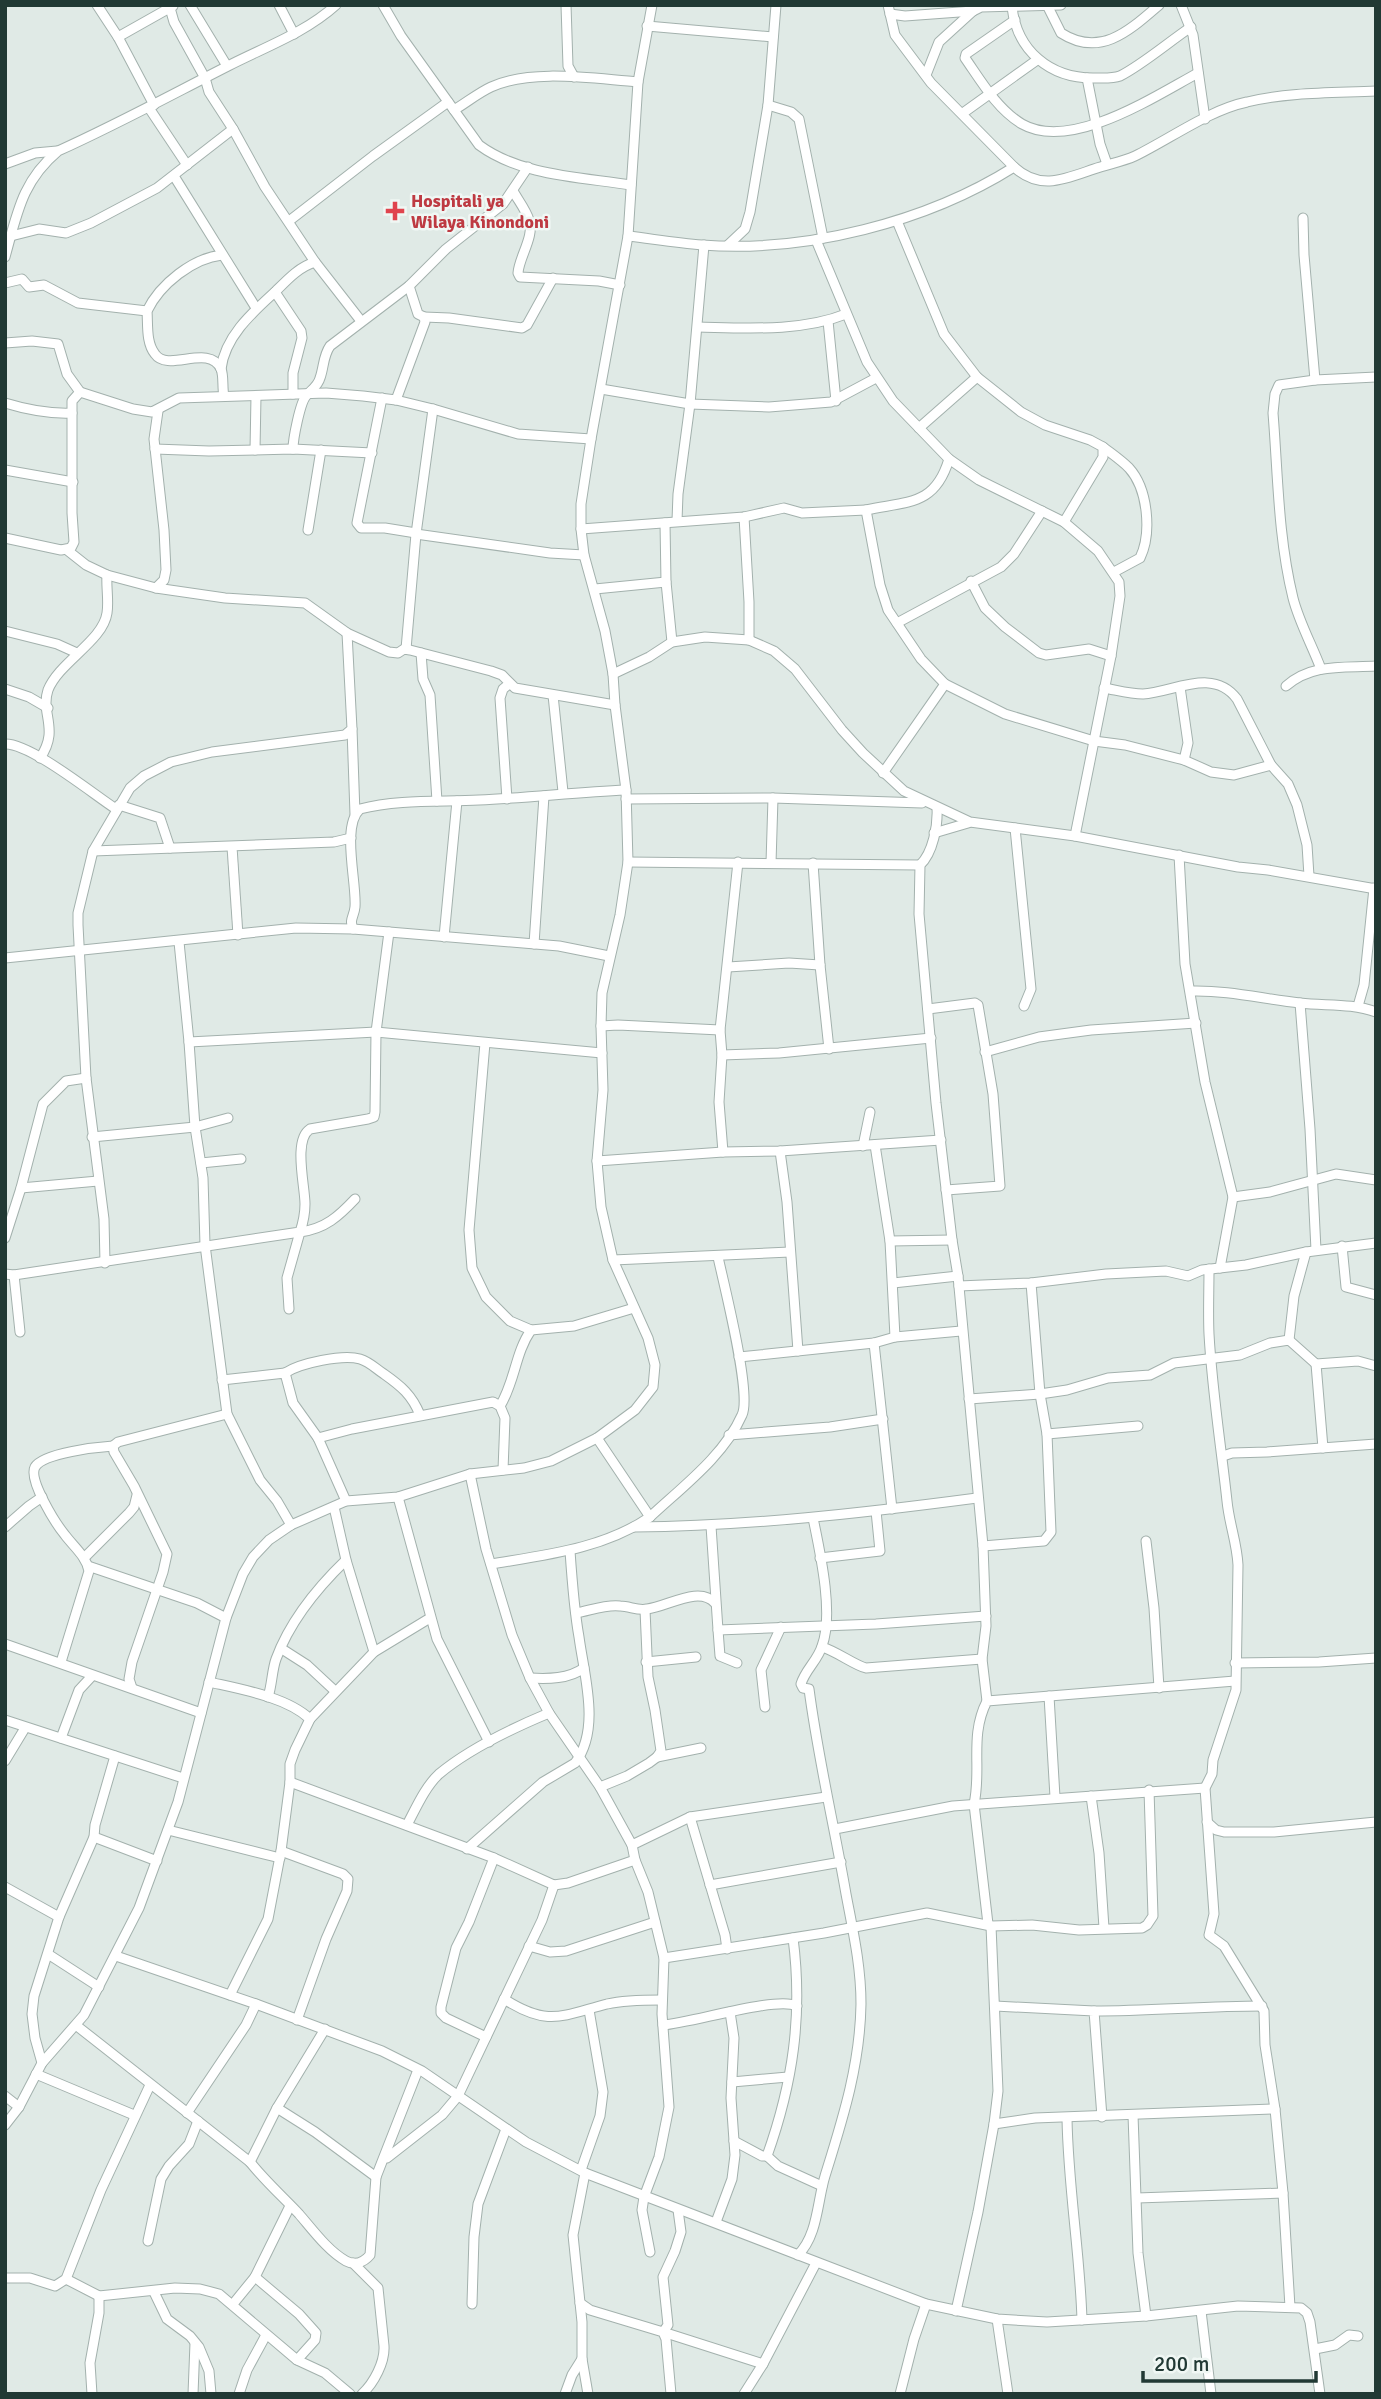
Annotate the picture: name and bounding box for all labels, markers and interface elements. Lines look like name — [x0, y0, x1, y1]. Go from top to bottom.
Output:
place label: Hospitali ya Wilaya Kinondoni — [411, 190, 549, 233]
marker: Hospitali ya Wilaya Kinondoni — [385, 201, 405, 221]
scale bar — [1143, 2340, 1316, 2384]
text: 200 m — [1154, 2351, 1209, 2377]

